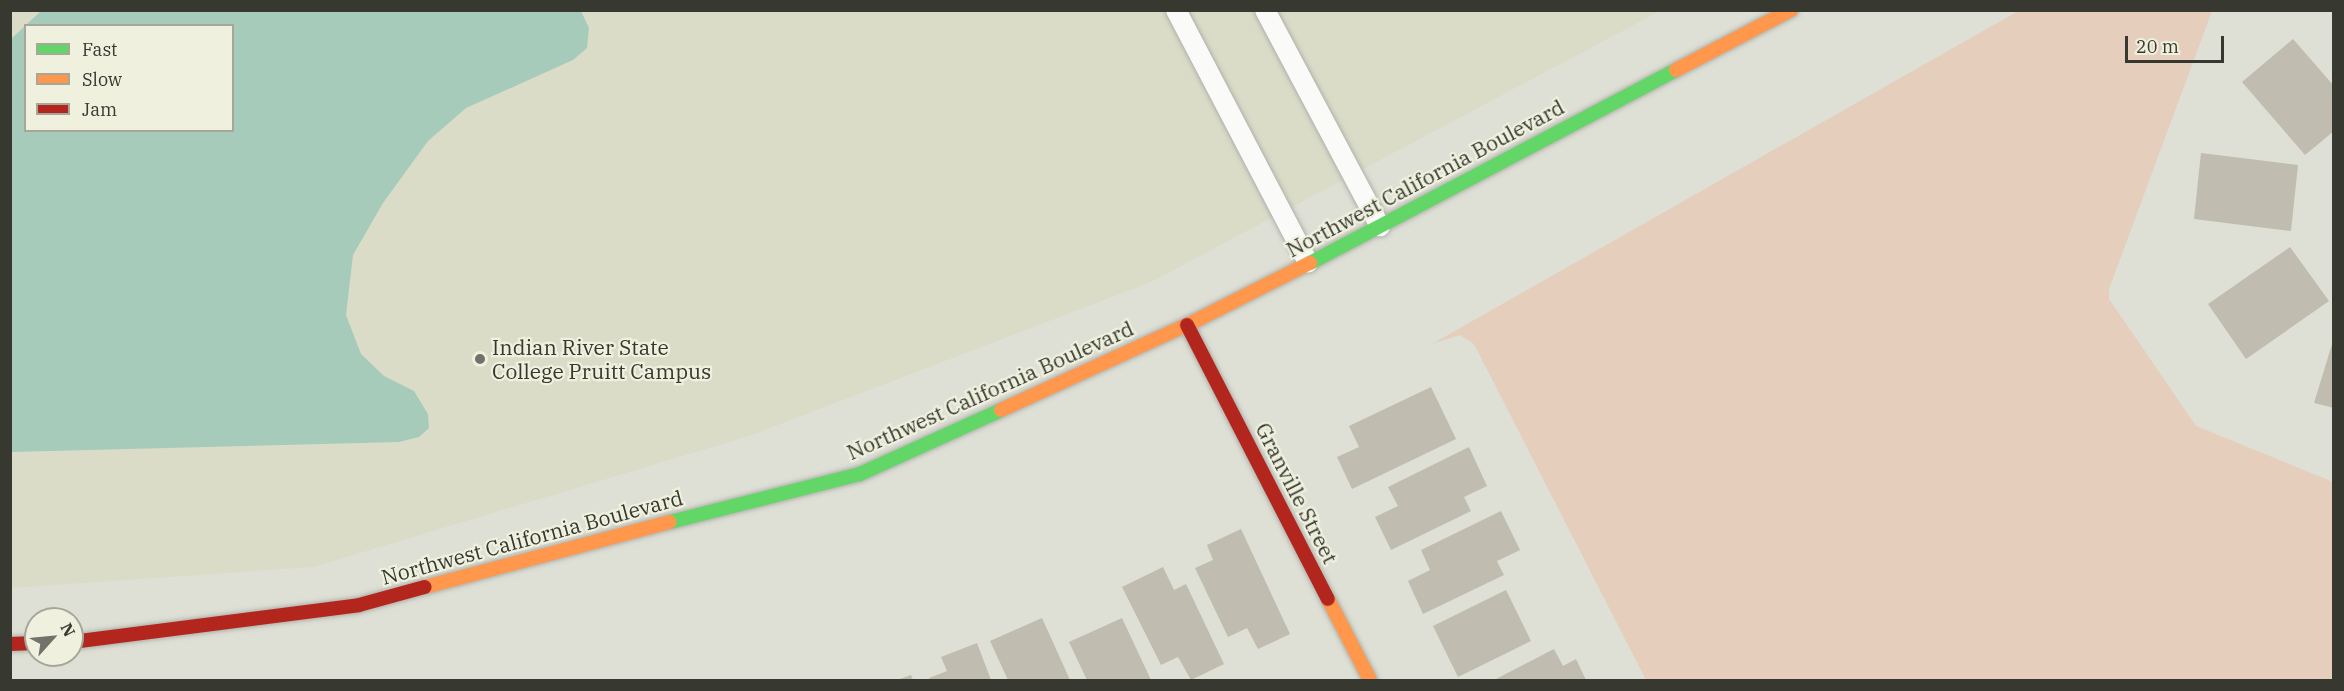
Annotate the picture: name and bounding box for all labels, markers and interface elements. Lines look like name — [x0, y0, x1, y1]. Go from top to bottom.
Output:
legend — [24, 24, 234, 132]
scale bar — [2128, 24, 2227, 62]
text: 20 m — [2136, 35, 2179, 58]
text: Fast — [82, 38, 117, 61]
text: Slow — [82, 68, 122, 91]
street label: Northwest California Boulevard — [1282, 94, 1568, 262]
text: Jam — [82, 98, 117, 121]
street label: Northwest California Boulevard — [843, 315, 1137, 465]
place label: Indian River State College Pruitt Campus — [492, 334, 711, 384]
marker: Indian River State College Pruitt Campus — [473, 352, 487, 366]
street label: Granville Street — [1251, 418, 1343, 568]
street label: Northwest California Boulevard — [379, 485, 685, 589]
north arrow — [24, 607, 84, 667]
text: N — [56, 620, 80, 640]

